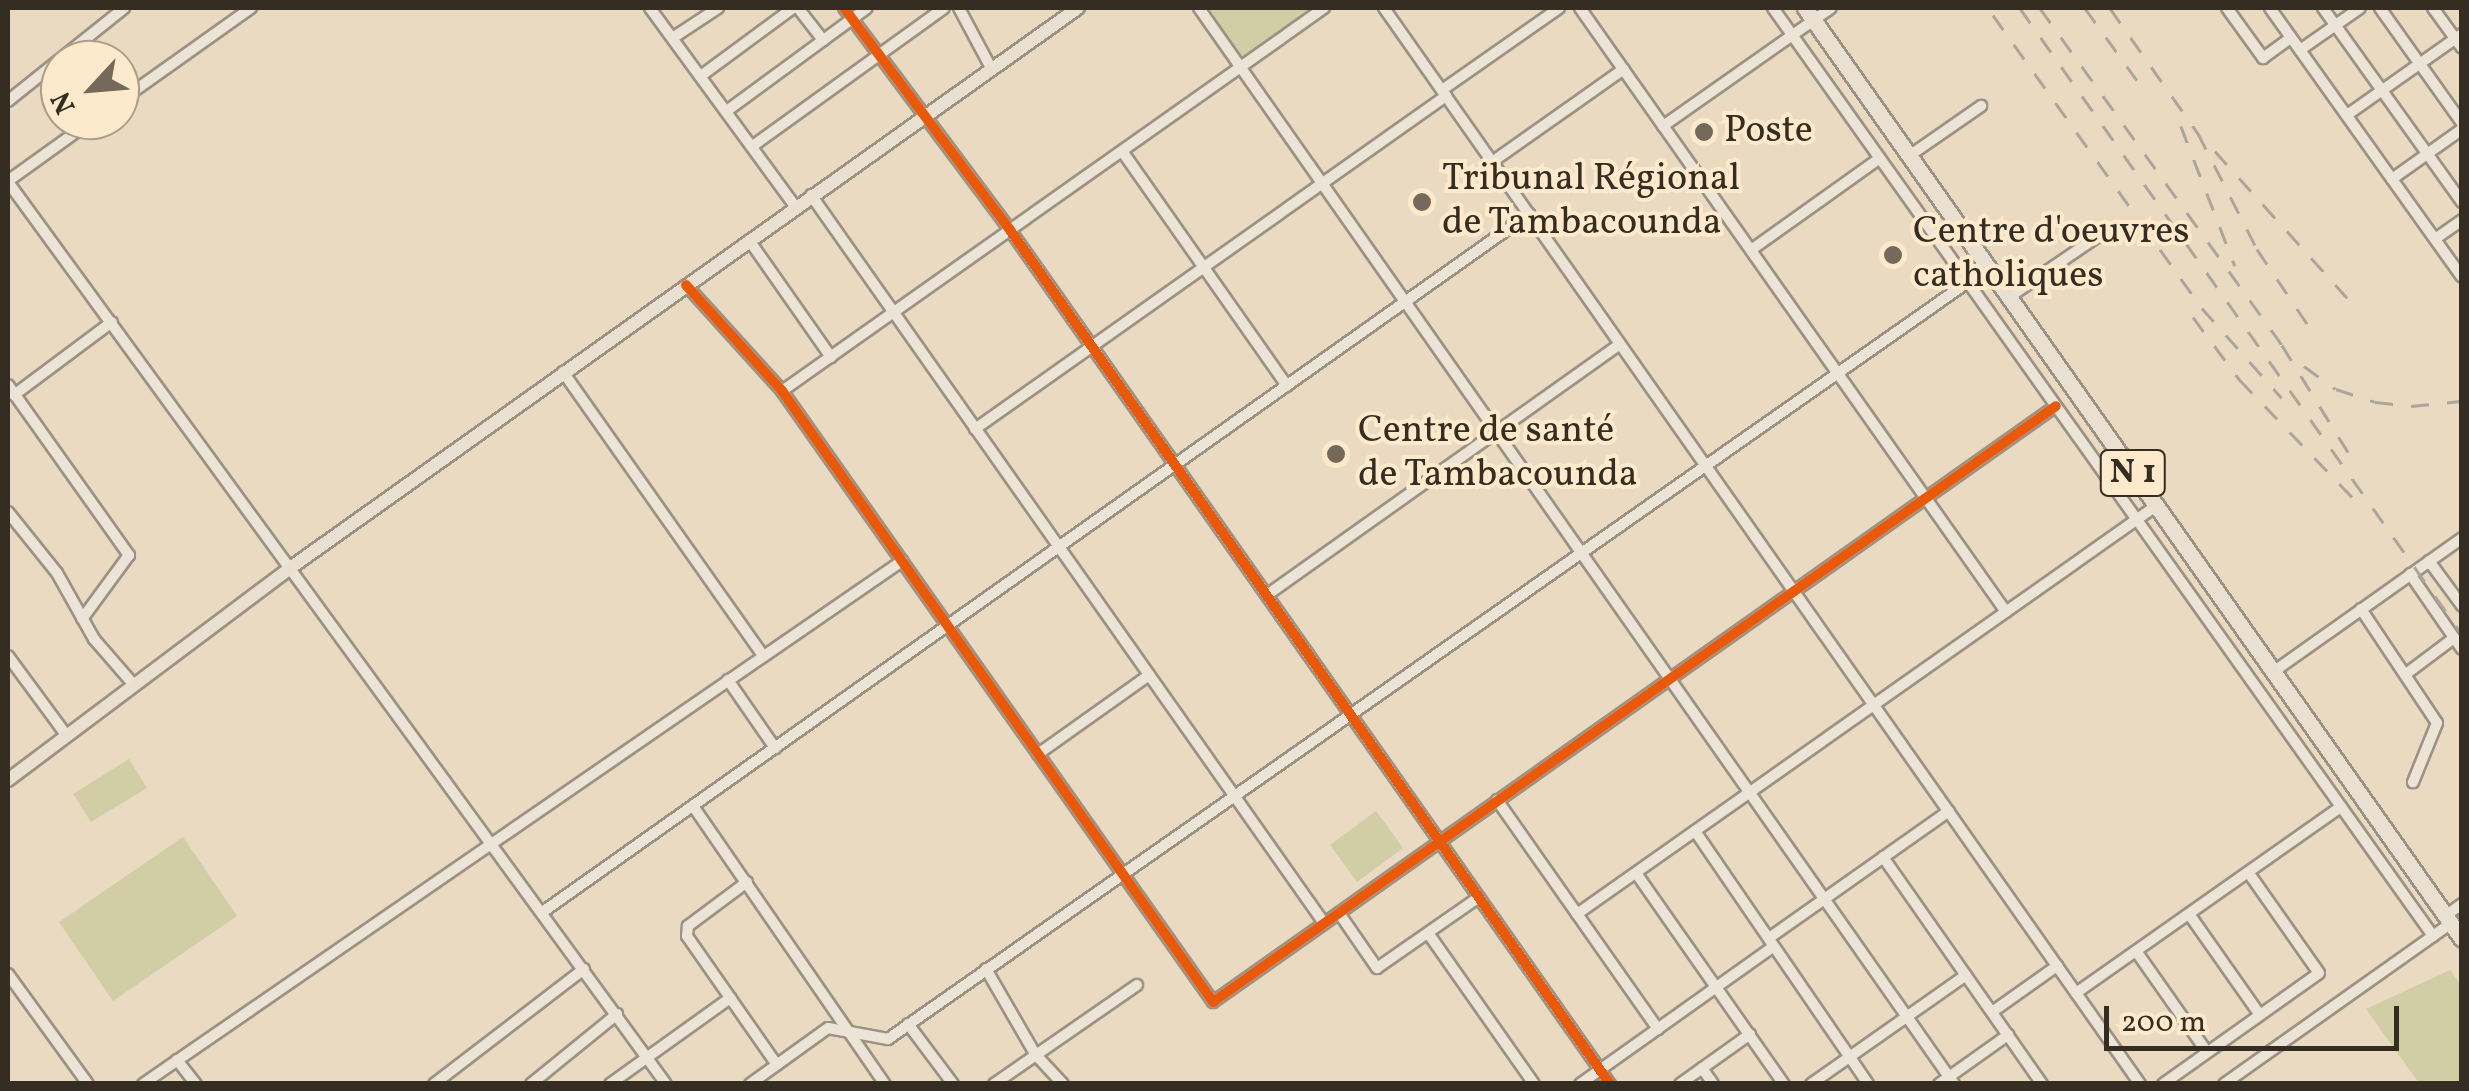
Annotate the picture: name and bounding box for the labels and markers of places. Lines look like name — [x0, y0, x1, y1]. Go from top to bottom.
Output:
place label: Poste — [1724, 109, 1813, 155]
marker: Poste — [1693, 121, 1715, 143]
place label: Tribunal Régional de Tambacounda — [1442, 157, 1740, 246]
marker: Tribunal Régional de Tambacounda — [1411, 191, 1433, 213]
place label: Centre d'oeuvres catholiques — [1913, 210, 2190, 300]
marker: Centre d'oeuvres catholiques — [1882, 244, 1904, 266]
place label: Centre de santé de Tambacounda — [1358, 409, 1639, 498]
marker: Centre de santé de Tambacounda — [1323, 441, 1349, 467]

